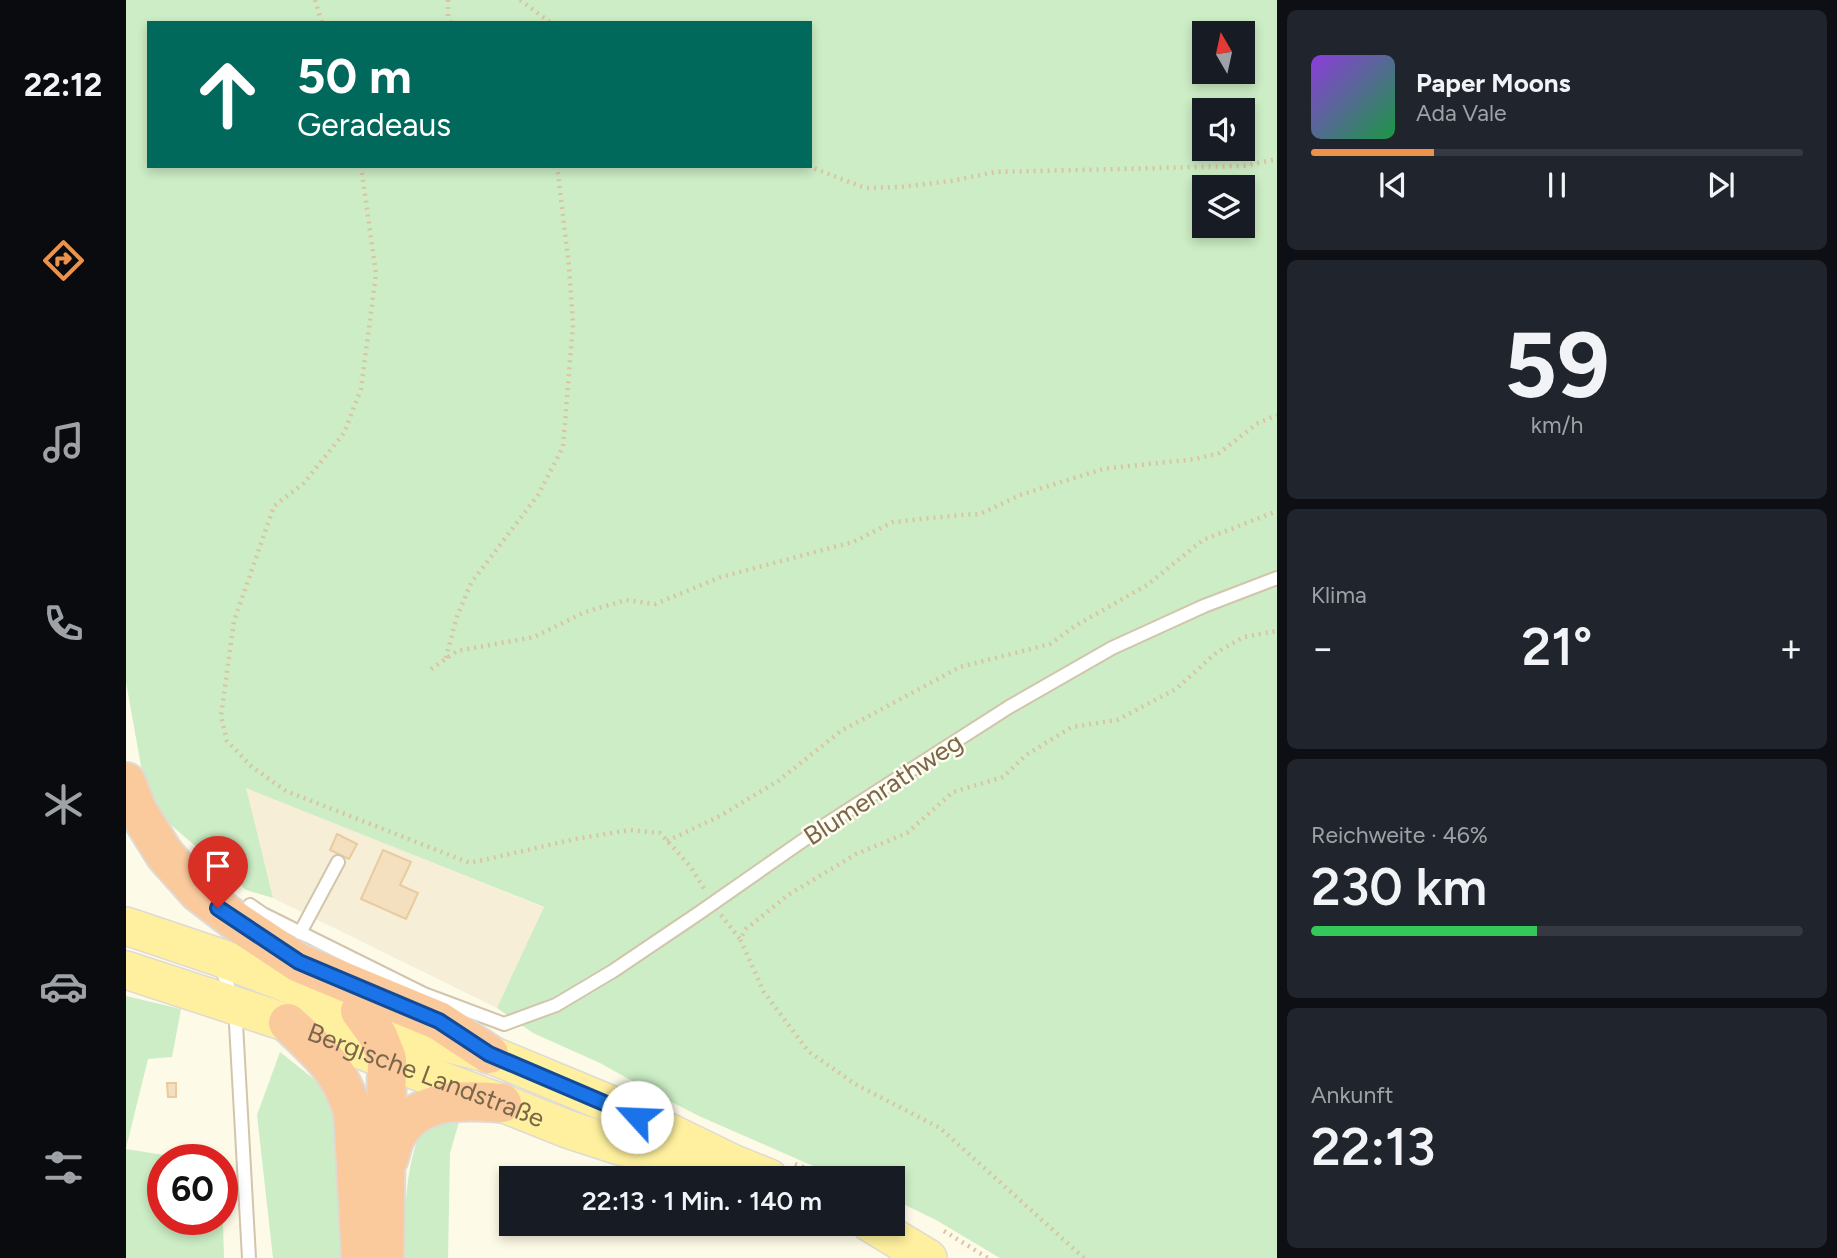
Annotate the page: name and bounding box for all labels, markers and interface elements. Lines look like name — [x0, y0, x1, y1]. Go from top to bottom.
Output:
north arrow — [1192, 21, 1255, 84]
map controls — [1192, 21, 1255, 238]
text: 50 m — [297, 46, 412, 105]
icon: ahead — [182, 49, 273, 140]
text: 22:12 — [24, 66, 102, 104]
text: Paper Moons — [1416, 67, 1571, 99]
button: sound — [1192, 98, 1255, 161]
text: Ada Vale — [1416, 99, 1507, 127]
text: Geradeaus — [297, 106, 451, 144]
icon: previous — [1374, 166, 1412, 204]
icon: pause — [1538, 166, 1576, 204]
icon: next — [1702, 166, 1740, 204]
button: layers — [1192, 175, 1255, 238]
icon: directions — [39, 236, 88, 285]
text: 59 — [1504, 311, 1610, 420]
text: km/h — [1531, 411, 1583, 439]
icon: music — [39, 418, 88, 467]
text: Klima — [1311, 581, 1367, 609]
icon: phone — [39, 599, 88, 648]
text: 21° — [1522, 616, 1592, 678]
text: − — [1311, 625, 1335, 671]
text: + — [1779, 625, 1803, 671]
street label: Blumenrathweg — [798, 726, 968, 852]
icon: climate — [39, 780, 88, 829]
text: Reichweite · 46% — [1311, 821, 1488, 849]
pin — [188, 836, 248, 908]
icon: arrive — [199, 847, 237, 885]
text: 230 km — [1311, 856, 1487, 918]
icon: car — [39, 962, 88, 1011]
street label: Bergische Landstraße — [303, 1016, 549, 1134]
position arrow — [600, 1080, 674, 1154]
text: Ankunft — [1311, 1081, 1393, 1109]
text: 22:13 — [1311, 1116, 1436, 1178]
icon: filters — [39, 1143, 88, 1192]
speed limit sign: 60 — [147, 1144, 238, 1235]
text: 22:13 · 1 Min. · 140 m — [582, 1185, 822, 1217]

